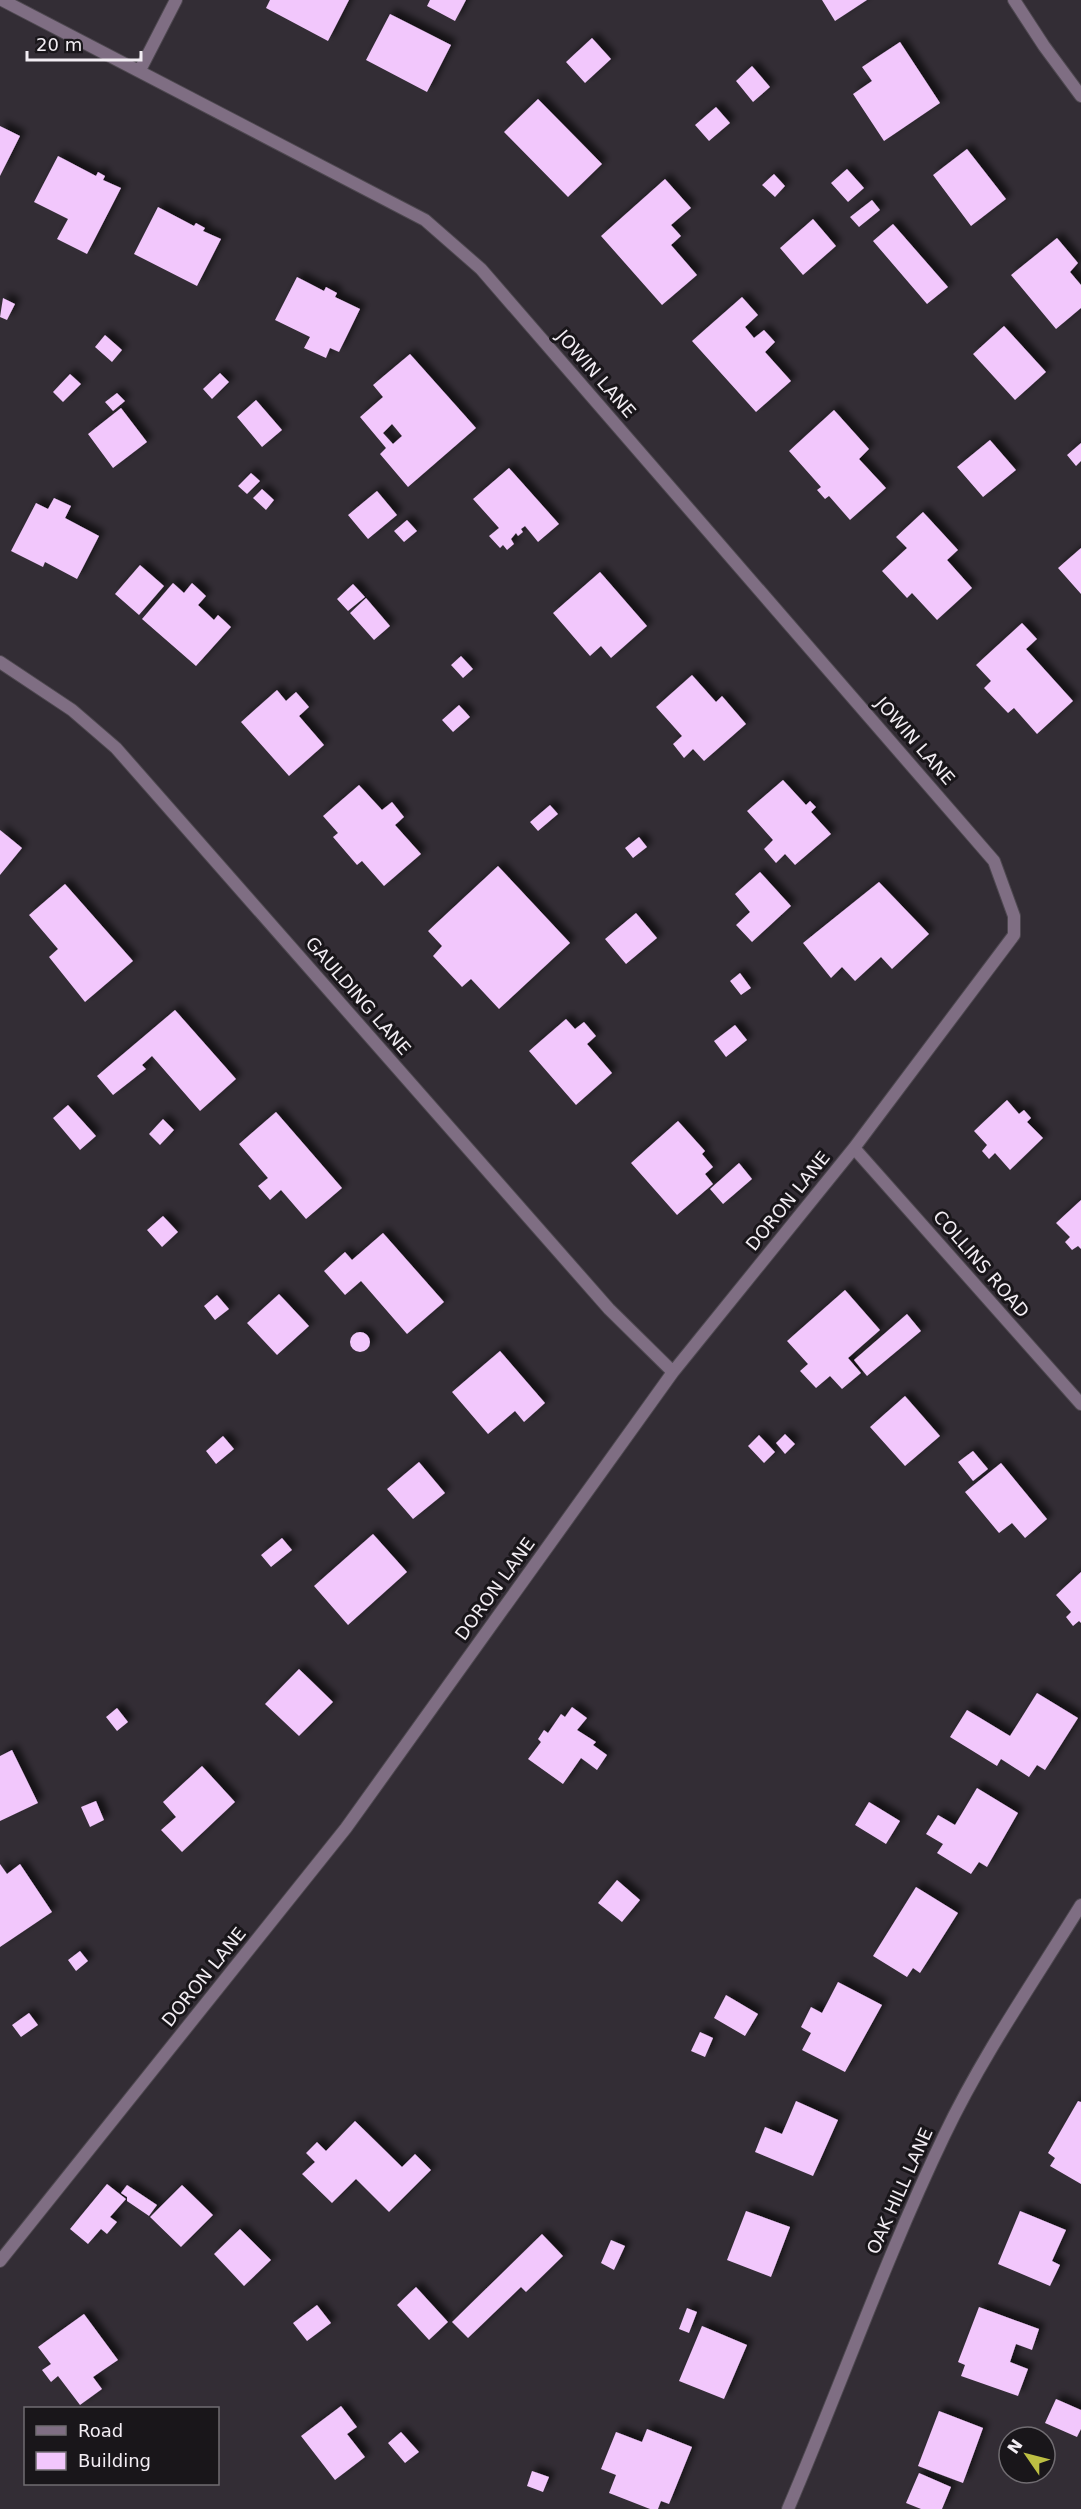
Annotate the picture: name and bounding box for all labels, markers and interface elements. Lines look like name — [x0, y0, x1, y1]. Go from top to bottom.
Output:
scale bar — [27, 24, 141, 62]
text: 20 m — [36, 34, 82, 55]
street label: JOWIN LANE — [552, 325, 640, 422]
street label: JOWIN LANE — [871, 692, 959, 789]
street label: GAULDING LANE — [301, 932, 415, 1059]
street label: DORON LANE — [741, 1147, 834, 1254]
street label: COLLINS ROAD — [929, 1206, 1034, 1322]
street label: DORON LANE — [450, 1533, 539, 1644]
street label: DORON LANE — [157, 1923, 250, 2030]
street label: OAK HILL LANE — [862, 2124, 937, 2257]
legend — [24, 2407, 219, 2485]
text: Road — [78, 2420, 123, 2441]
north arrow — [997, 2425, 1057, 2485]
text: N — [1004, 2436, 1027, 2458]
text: Building — [78, 2450, 151, 2471]

